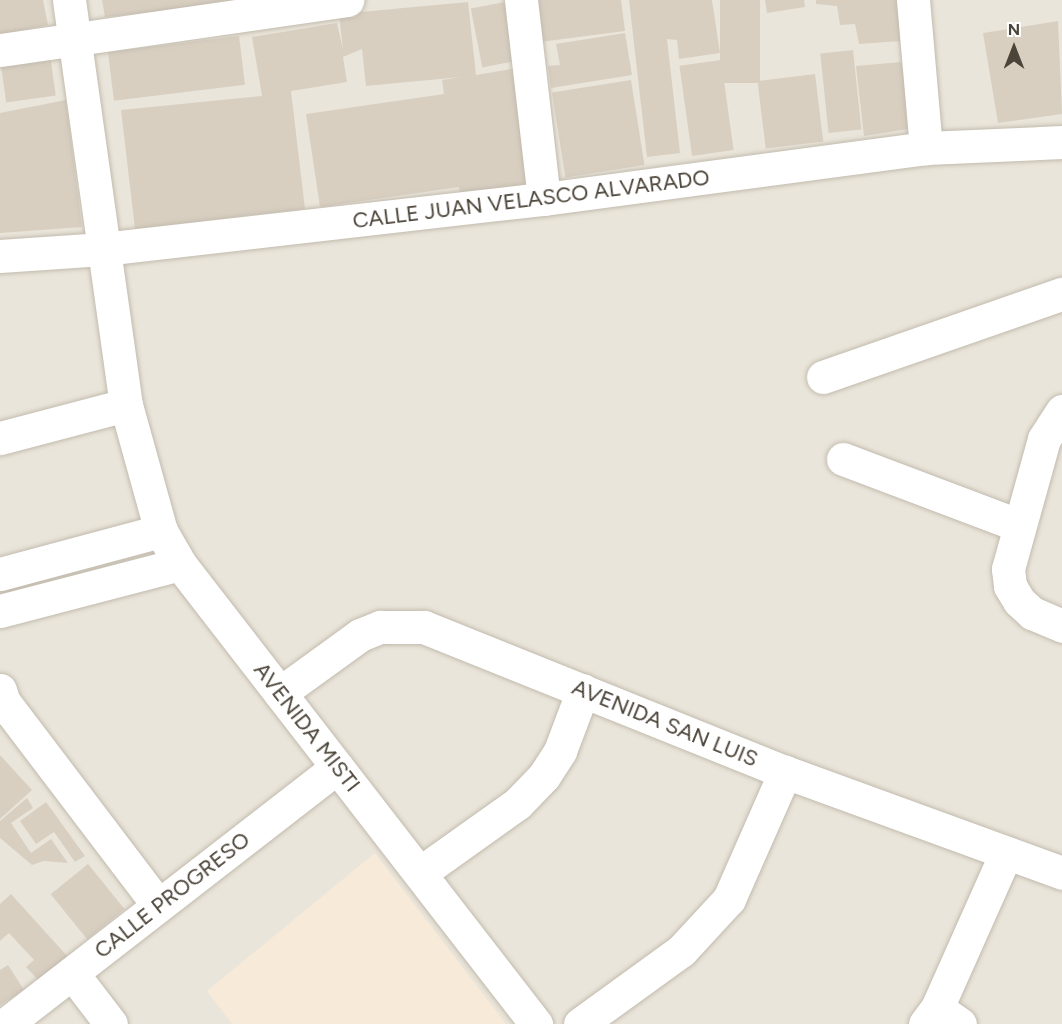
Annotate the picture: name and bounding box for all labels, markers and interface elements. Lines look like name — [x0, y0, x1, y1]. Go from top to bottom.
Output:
north arrow — [984, 18, 1044, 78]
text: N — [1008, 20, 1020, 39]
street label: CALLE JUAN VELASCO ALVARADO — [351, 164, 711, 234]
street label: AVENIDA MISTI — [248, 657, 366, 797]
street label: AVENIDA SAN LUIS — [568, 674, 762, 772]
street label: CALLE PROGRESO — [89, 826, 255, 964]

